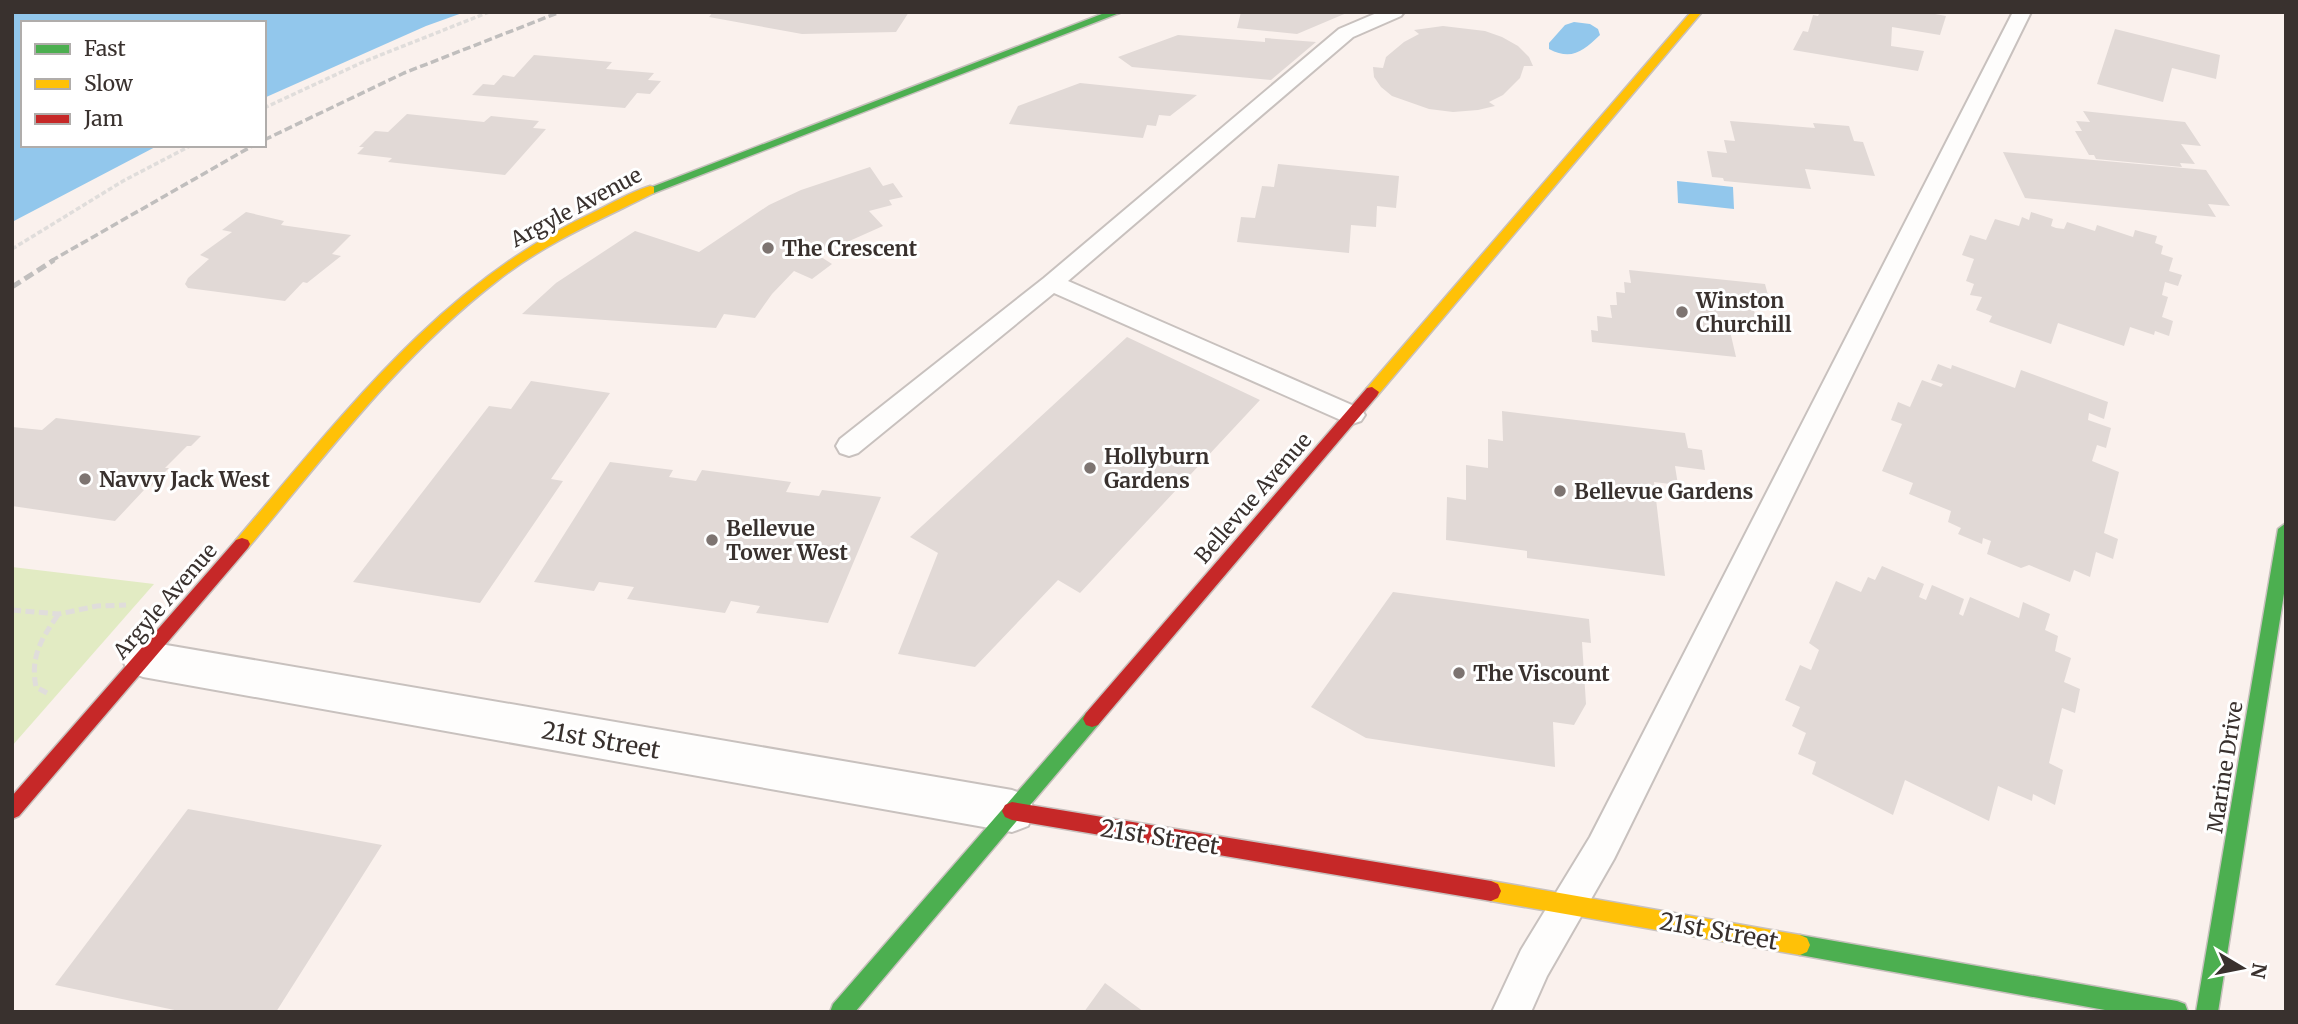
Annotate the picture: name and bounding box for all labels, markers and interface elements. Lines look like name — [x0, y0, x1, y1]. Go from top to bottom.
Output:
legend — [21, 21, 266, 147]
text: Fast — [84, 35, 126, 62]
text: Slow — [84, 70, 133, 97]
text: Jam — [83, 105, 123, 132]
street label: Argyle Avenue — [505, 161, 646, 253]
place label: The Crescent — [782, 235, 918, 262]
marker: The Crescent — [760, 240, 776, 256]
place label: Winston Churchill — [1695, 287, 1792, 338]
marker: Winston Churchill — [1674, 304, 1690, 320]
street label: Bellevue Avenue — [1189, 427, 1317, 569]
place label: Hollyburn Gardens — [1104, 443, 1209, 494]
marker: Hollyburn Gardens — [1082, 460, 1098, 476]
place label: Navvy Jack West — [99, 466, 271, 493]
marker: Navvy Jack West — [77, 471, 93, 487]
place label: Bellevue Gardens — [1574, 478, 1754, 505]
marker: Bellevue Gardens — [1552, 483, 1568, 499]
place label: Bellevue Tower West — [726, 515, 849, 566]
marker: Bellevue Tower West — [704, 532, 720, 548]
street label: Argyle Avenue — [107, 537, 223, 665]
place label: The Viscount — [1473, 660, 1610, 687]
marker: The Viscount — [1451, 665, 1467, 681]
street label: Marine Drive — [2201, 699, 2249, 835]
street label: 21st Street — [539, 714, 663, 766]
street label: 21st Street — [1098, 812, 1222, 862]
street label: 21st Street — [1657, 905, 1781, 957]
north arrow — [2207, 933, 2277, 1003]
text: N — [2246, 961, 2272, 980]

